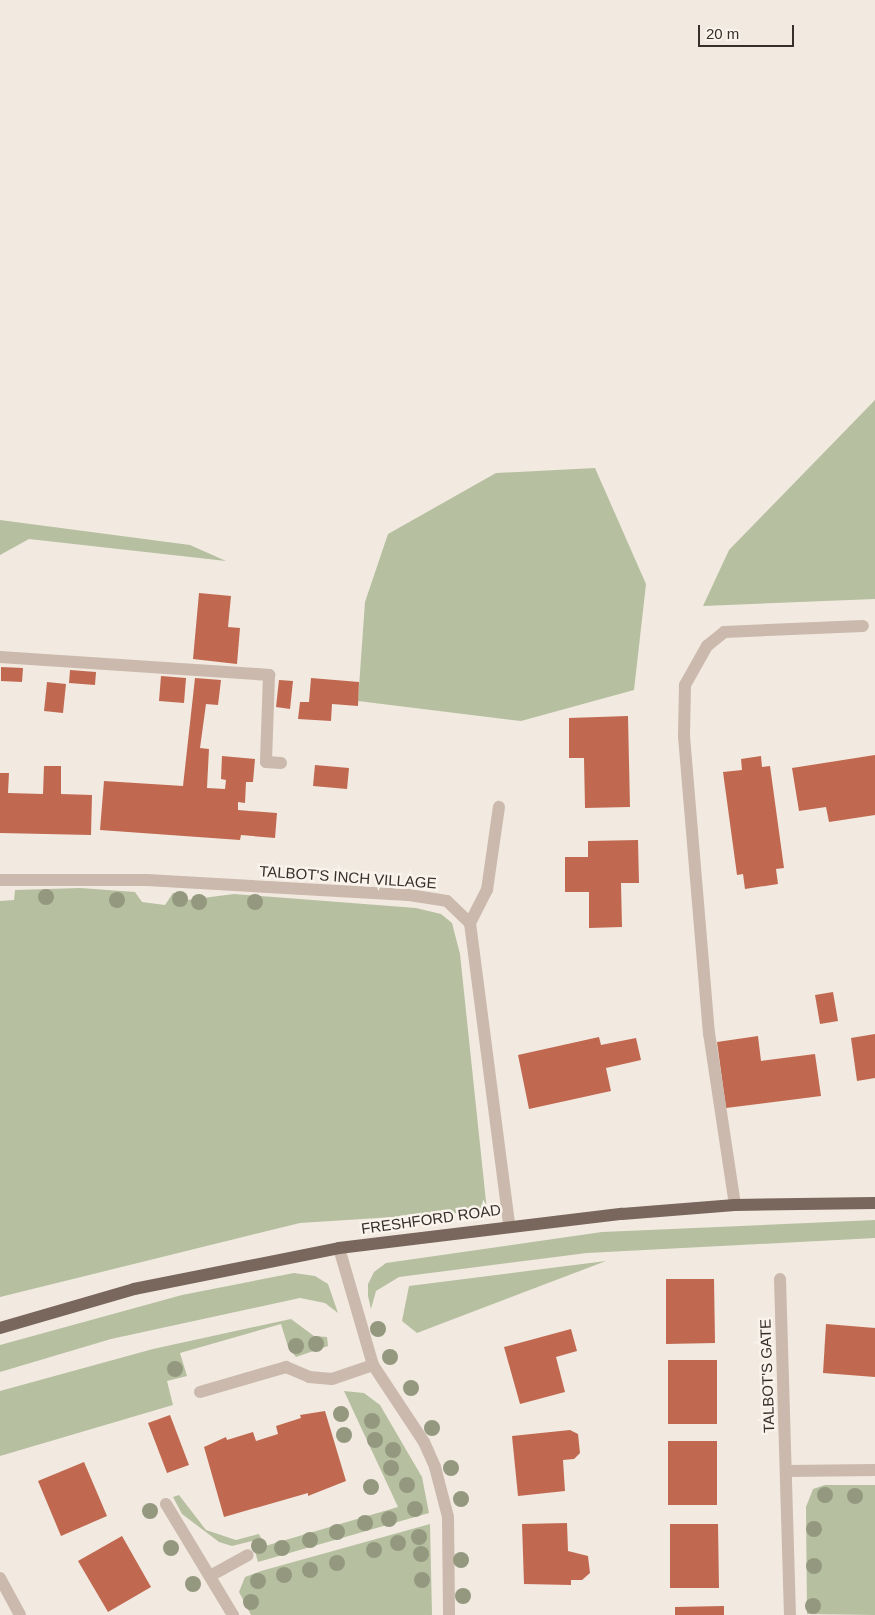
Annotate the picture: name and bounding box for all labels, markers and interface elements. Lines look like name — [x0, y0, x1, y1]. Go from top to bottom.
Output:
scale bar — [700, 15, 796, 47]
text: 20 m — [706, 25, 739, 42]
street label: TALBOT'S INCH VILLAGE — [259, 862, 437, 892]
street label: FRESHFORD ROAD — [360, 1200, 502, 1238]
street label: TALBOT'S GATE — [756, 1319, 778, 1433]

